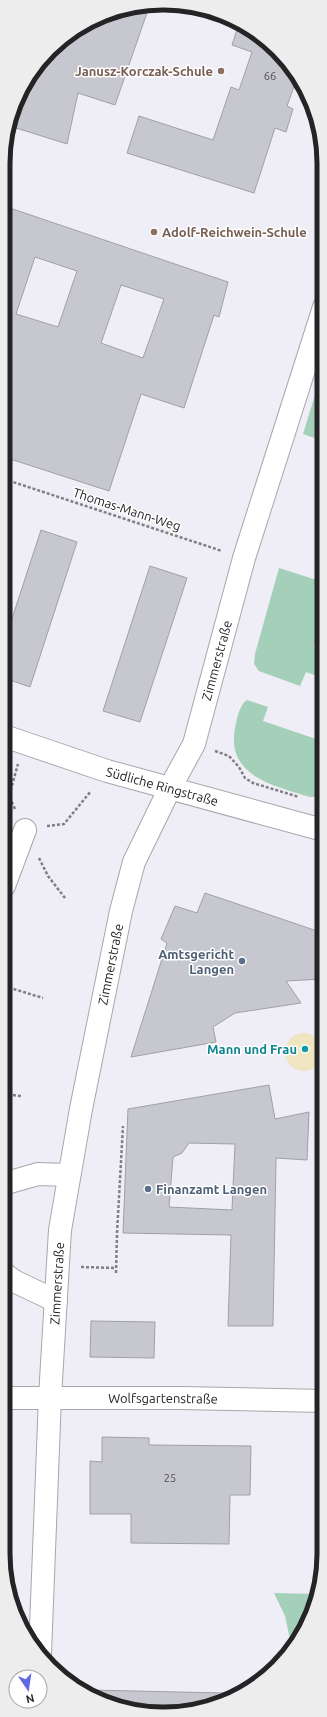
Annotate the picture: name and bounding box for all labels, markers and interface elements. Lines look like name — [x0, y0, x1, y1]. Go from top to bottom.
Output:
place label: Janusz-Korczak-Schule — [75, 64, 213, 78]
marker: Janusz-Korczak-Schule — [216, 66, 226, 76]
house number: 66 — [264, 70, 276, 82]
place label: Adolf-Reichwein-Schule — [162, 225, 307, 239]
marker: Adolf-Reichwein-Schule — [149, 227, 159, 237]
street label: Thomas-Mann-Weg — [71, 485, 183, 533]
street label: Zimmerstraße — [199, 619, 234, 702]
street label: Südliche Ringstraße — [105, 764, 220, 808]
street label: Zimmerstraße — [95, 922, 125, 1006]
place label: Amtsgericht Langen — [158, 947, 234, 976]
marker: Amtsgericht Langen — [237, 956, 247, 966]
place label: Mann und Frau — [207, 1042, 297, 1056]
marker: Mann und Frau — [300, 1044, 310, 1054]
place label: Finanzamt Langen — [156, 1182, 267, 1196]
marker: Finanzamt Langen — [143, 1184, 153, 1194]
street label: Zimmerstraße — [47, 1242, 66, 1325]
street label: Wolfsgartenstraße — [108, 1391, 218, 1406]
house number: 25 — [164, 1472, 176, 1484]
north arrow — [8, 1669, 48, 1709]
text: N — [25, 1692, 36, 1706]

